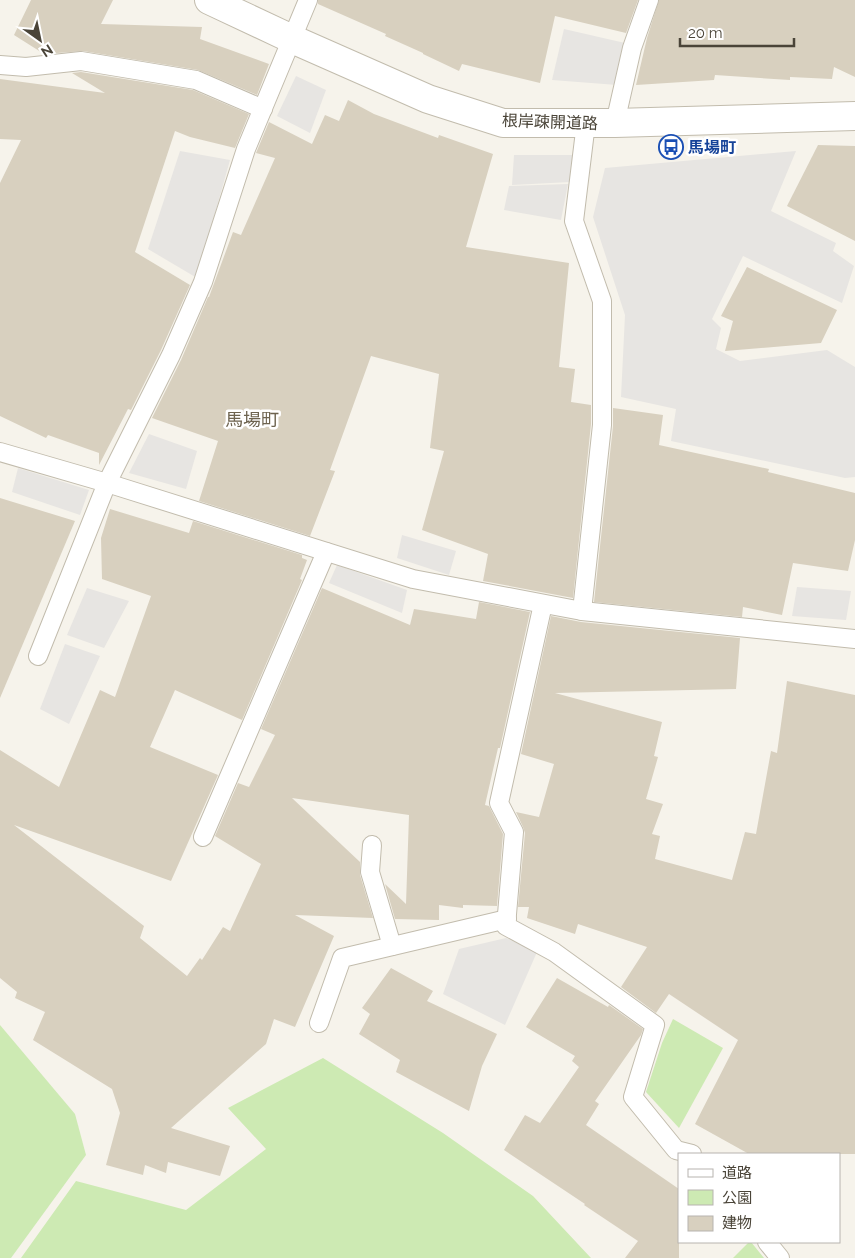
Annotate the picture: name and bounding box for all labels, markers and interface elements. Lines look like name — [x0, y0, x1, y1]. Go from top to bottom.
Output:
north arrow — [15, 15, 65, 65]
scale bar — [680, 15, 794, 47]
text: 20 m — [688, 24, 723, 42]
text: N — [38, 41, 56, 61]
street label: 根岸疎開道路 — [502, 111, 598, 133]
bus stop icon: 馬場町 — [658, 134, 684, 160]
place label: 馬場町 — [688, 138, 736, 157]
district label: 馬場町 — [225, 409, 279, 430]
legend — [678, 1153, 840, 1243]
text: 道路 — [722, 1164, 752, 1182]
text: 公園 — [722, 1189, 752, 1207]
text: 建物 — [722, 1214, 752, 1232]

